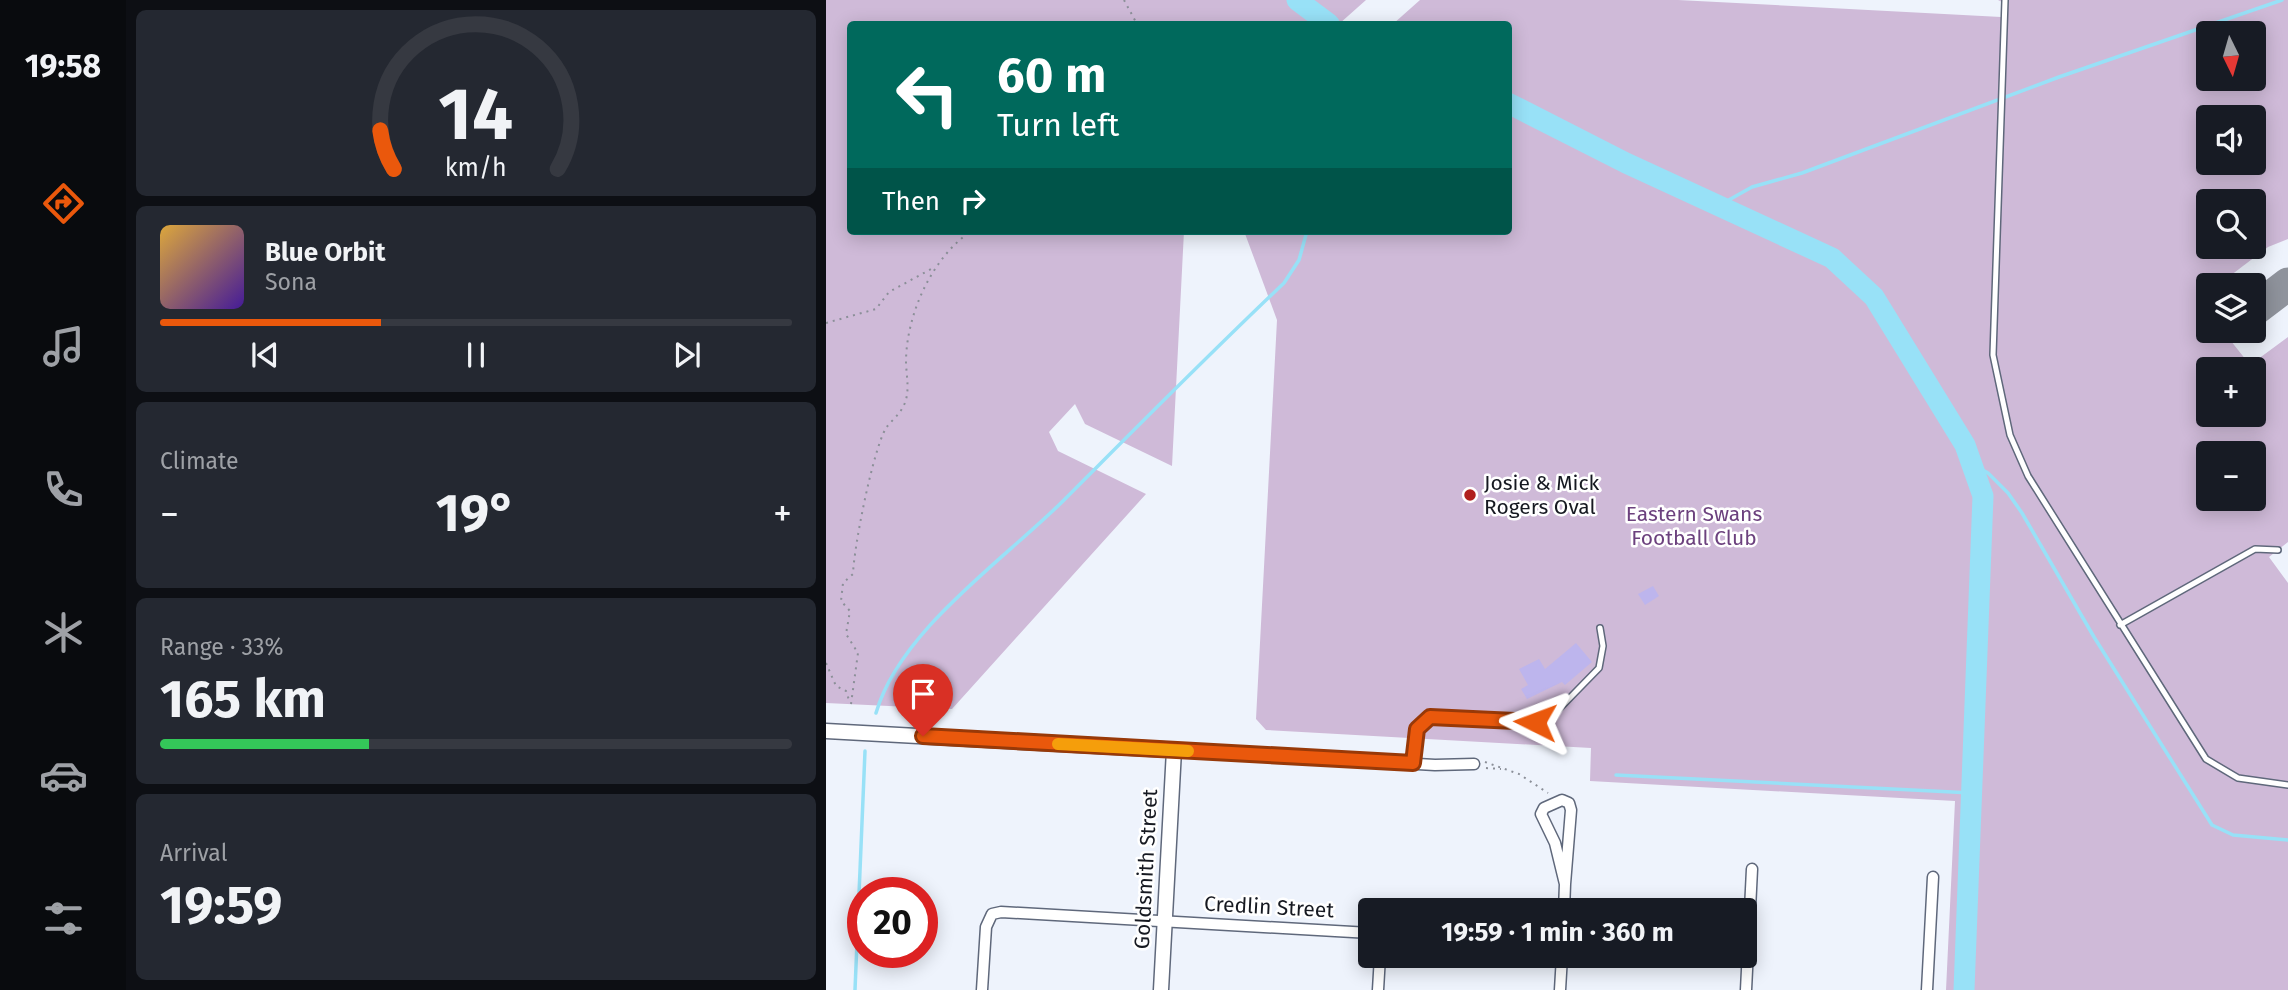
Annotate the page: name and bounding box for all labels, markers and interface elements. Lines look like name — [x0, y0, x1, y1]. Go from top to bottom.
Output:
north arrow — [2196, 21, 2266, 91]
map controls — [2196, 21, 2266, 511]
text: 60 m — [997, 46, 1106, 105]
text: 19:58 — [25, 47, 101, 85]
icon: left — [882, 49, 973, 140]
text: 14 — [439, 71, 513, 158]
button: sound — [2196, 105, 2266, 175]
text: Turn left — [997, 106, 1119, 144]
text: km/h — [445, 153, 507, 183]
icon: directions — [39, 179, 88, 228]
icon: right — [954, 182, 992, 220]
text: Then — [882, 186, 940, 217]
button: search — [2196, 189, 2266, 259]
text: Blue Orbit — [265, 237, 385, 268]
text: Sona — [265, 268, 317, 296]
button: layers — [2196, 273, 2266, 343]
icon: music — [39, 322, 88, 371]
icon: previous — [246, 336, 284, 374]
icon: pause — [457, 336, 495, 374]
icon: next — [668, 336, 706, 374]
button: + — [2196, 357, 2266, 427]
button: − — [2196, 441, 2266, 511]
text: Climate — [160, 447, 239, 475]
icon: phone — [39, 465, 88, 514]
place label: Josie & Mick Rogers Oval — [1484, 470, 1600, 520]
text: 19° — [436, 482, 516, 545]
marker: Josie & Mick Rogers Oval — [1462, 487, 1478, 503]
text: − — [160, 491, 179, 537]
text: + — [773, 491, 792, 537]
park label: Eastern Swans Football Club — [1626, 501, 1762, 551]
icon: climate — [39, 608, 88, 657]
text: Range · 33% — [160, 633, 283, 661]
pin — [893, 664, 953, 736]
text: 165 km — [160, 668, 326, 731]
icon: arrive — [904, 675, 942, 713]
position arrow — [1498, 685, 1572, 759]
icon: car — [39, 751, 88, 800]
street label: Goldsmith Street — [1129, 788, 1163, 950]
text: Arrival — [160, 839, 227, 867]
text: 19:59 — [160, 874, 282, 937]
speed limit sign: 20 — [847, 877, 938, 968]
street label: Credlin Street — [1203, 891, 1335, 923]
icon: filters — [39, 894, 88, 943]
text: 19:59 · 1 min · 360 m — [1441, 917, 1674, 948]

